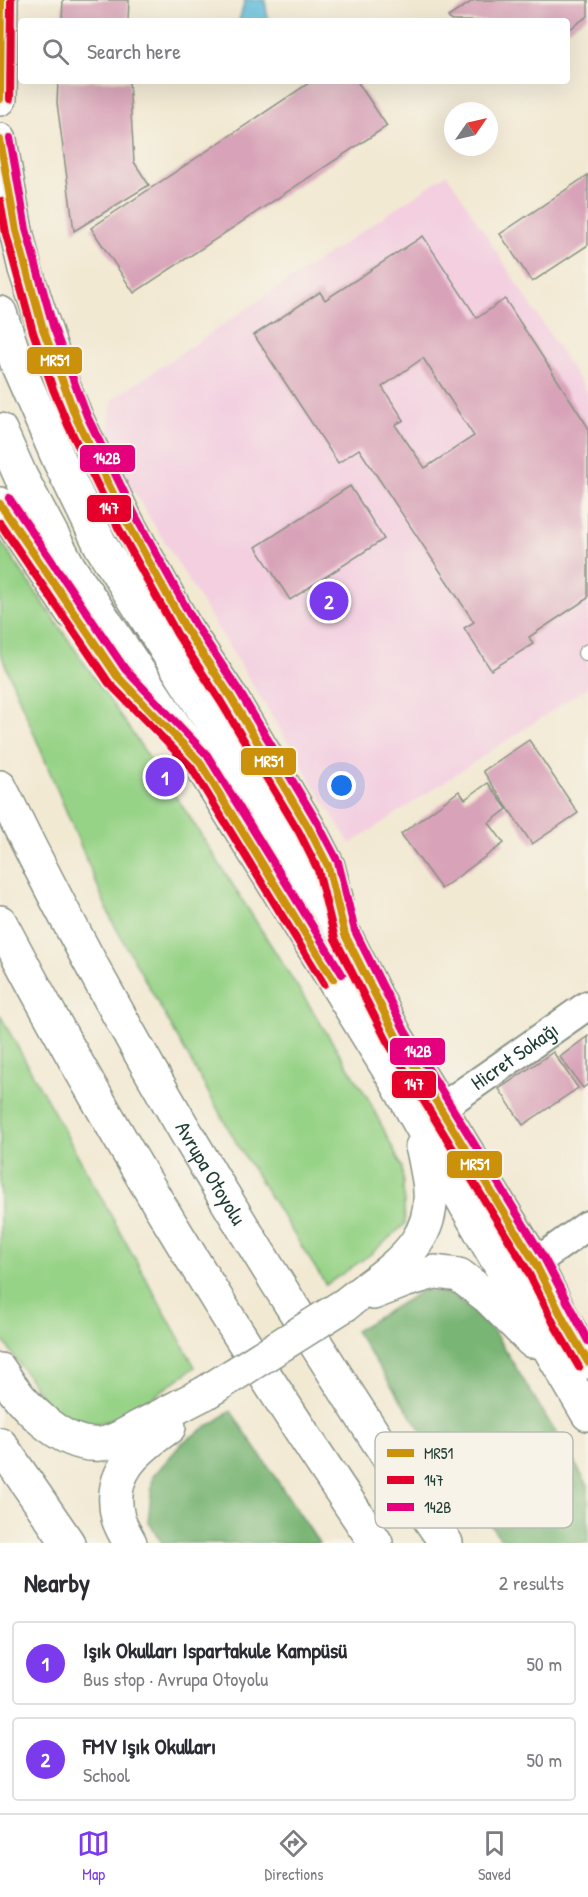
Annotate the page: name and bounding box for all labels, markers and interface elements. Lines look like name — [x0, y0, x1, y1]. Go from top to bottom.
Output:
search box — [18, 18, 570, 84]
icon: search — [39, 35, 72, 68]
text: Search here — [87, 36, 181, 66]
north arrow — [444, 102, 498, 156]
line badge: MR51 — [26, 346, 83, 375]
text: MR51 — [40, 349, 70, 371]
line badge: 142B — [79, 444, 136, 473]
text: 142B — [93, 447, 121, 469]
line badge: 147 — [86, 494, 132, 523]
text: 147 — [99, 497, 119, 519]
pin: 2 — [310, 578, 348, 624]
line badge: MR51 — [240, 747, 297, 776]
text: MR51 — [254, 750, 284, 772]
pin: 1 — [146, 754, 184, 800]
your location — [327, 771, 356, 800]
street label: Hicret Sokağı — [465, 1015, 564, 1097]
line badge: 142B — [389, 1037, 446, 1066]
text: 142B — [404, 1040, 432, 1062]
line badge: 147 — [391, 1070, 437, 1099]
text: 147 — [404, 1073, 424, 1095]
street label: Avrupa Otoyolu — [169, 1116, 253, 1231]
line badge: MR51 — [446, 1150, 503, 1179]
text: MR51 — [460, 1153, 490, 1175]
legend — [375, 1432, 573, 1528]
text: MR51 — [424, 1442, 454, 1464]
text: 147 — [424, 1469, 444, 1491]
text: 142B — [424, 1496, 451, 1518]
text: Nearby — [24, 1565, 90, 1600]
text: 2 results — [499, 1569, 564, 1596]
text: Işık Okulları Ispartakule Kampüsü — [83, 1635, 347, 1665]
text: 1 — [42, 1650, 49, 1677]
text: 50 m — [526, 1650, 562, 1677]
text: Bus stop · Avrupa Otoyolu — [83, 1665, 268, 1692]
text: FMV Işık Okulları — [83, 1731, 216, 1761]
text: 2 — [41, 1746, 50, 1773]
text: 50 m — [526, 1746, 562, 1773]
text: School — [83, 1761, 130, 1788]
tab: Map — [77, 1827, 110, 1885]
tab: Directions — [265, 1827, 323, 1885]
tab: Saved — [478, 1827, 511, 1885]

